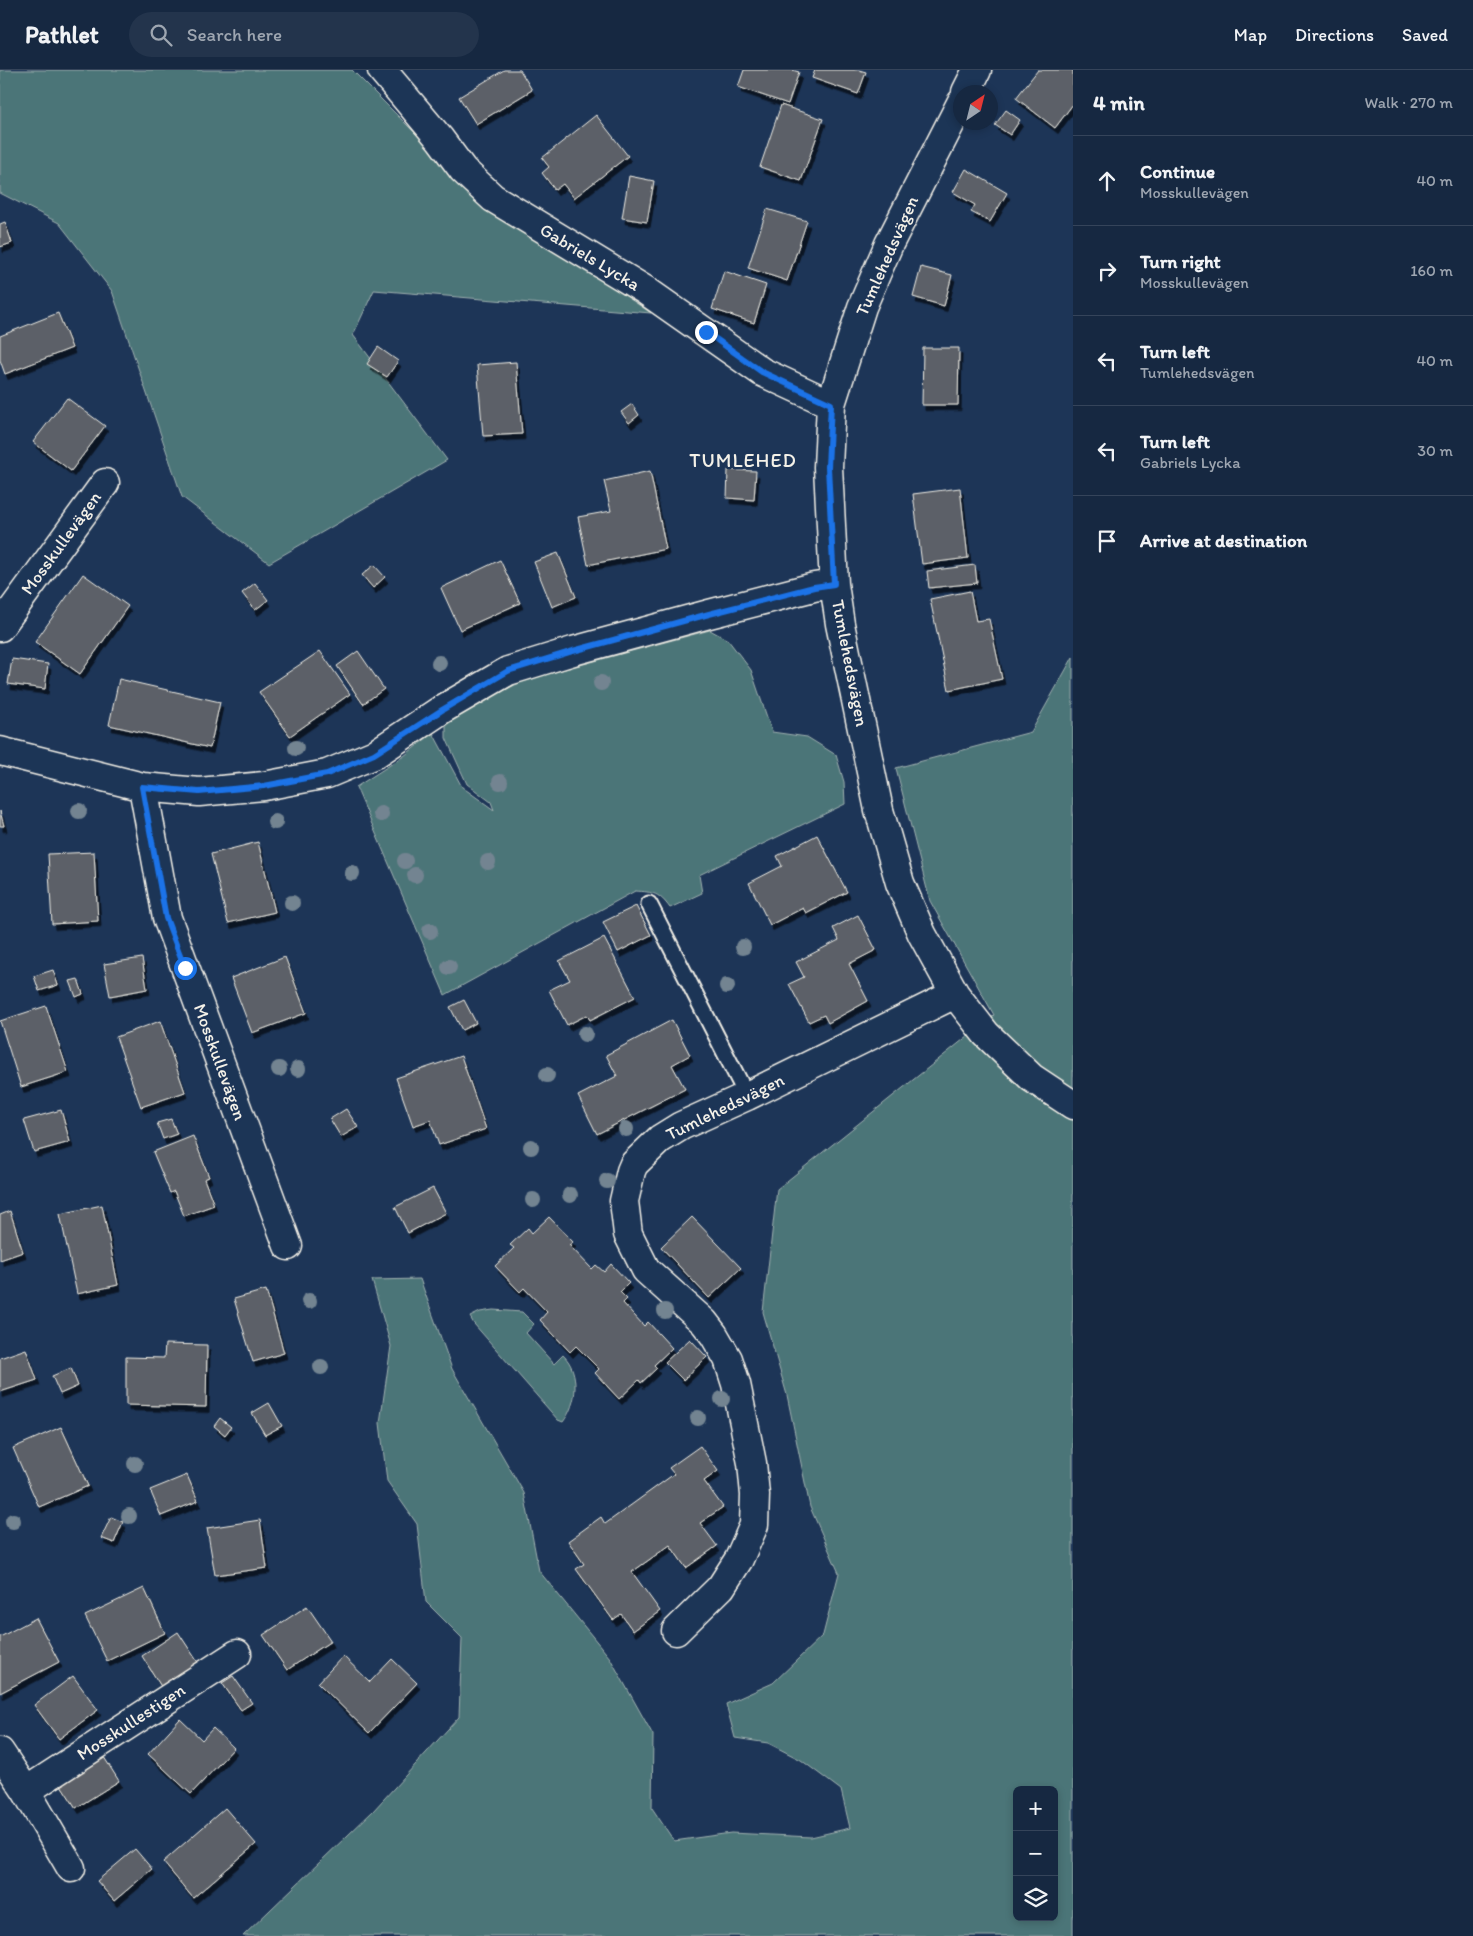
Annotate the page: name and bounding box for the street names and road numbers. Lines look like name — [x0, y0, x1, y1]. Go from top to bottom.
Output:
street label: Tumlehedsvägen — [851, 192, 923, 319]
street label: Gabriels Lycka — [536, 218, 645, 296]
street label: Mosskullevägen — [16, 487, 106, 599]
street label: Tumlehedsvägen — [827, 598, 873, 729]
street label: Mosskullevägen — [189, 1001, 251, 1124]
street label: Tumlehedsvägen — [662, 1069, 788, 1145]
street label: Mosskullestigen — [73, 1679, 189, 1765]

